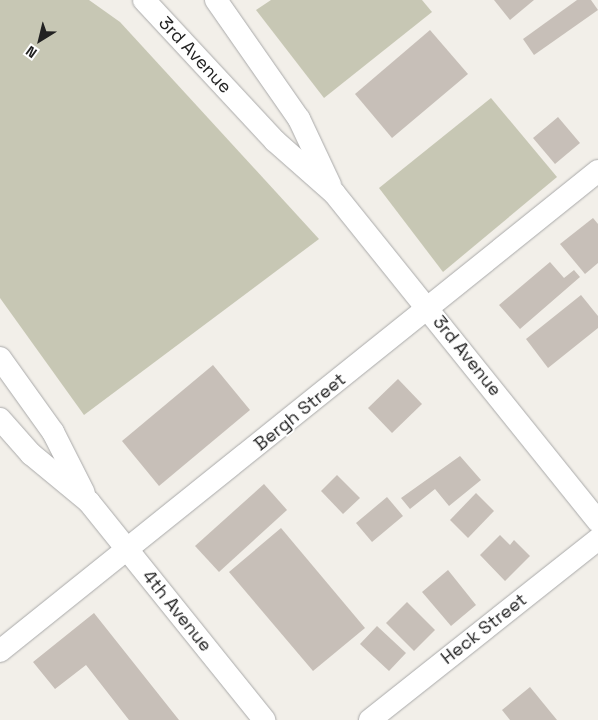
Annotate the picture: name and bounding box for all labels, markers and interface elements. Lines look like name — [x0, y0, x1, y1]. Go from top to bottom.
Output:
street label: 3rd Avenue — [154, 12, 236, 98]
north arrow — [15, 15, 65, 65]
text: N — [22, 42, 40, 62]
street label: 3rd Avenue — [428, 311, 506, 401]
street label: Bergh Street — [250, 369, 350, 455]
street label: 4th Avenue — [138, 566, 216, 656]
street label: Heck Street — [437, 589, 531, 669]

